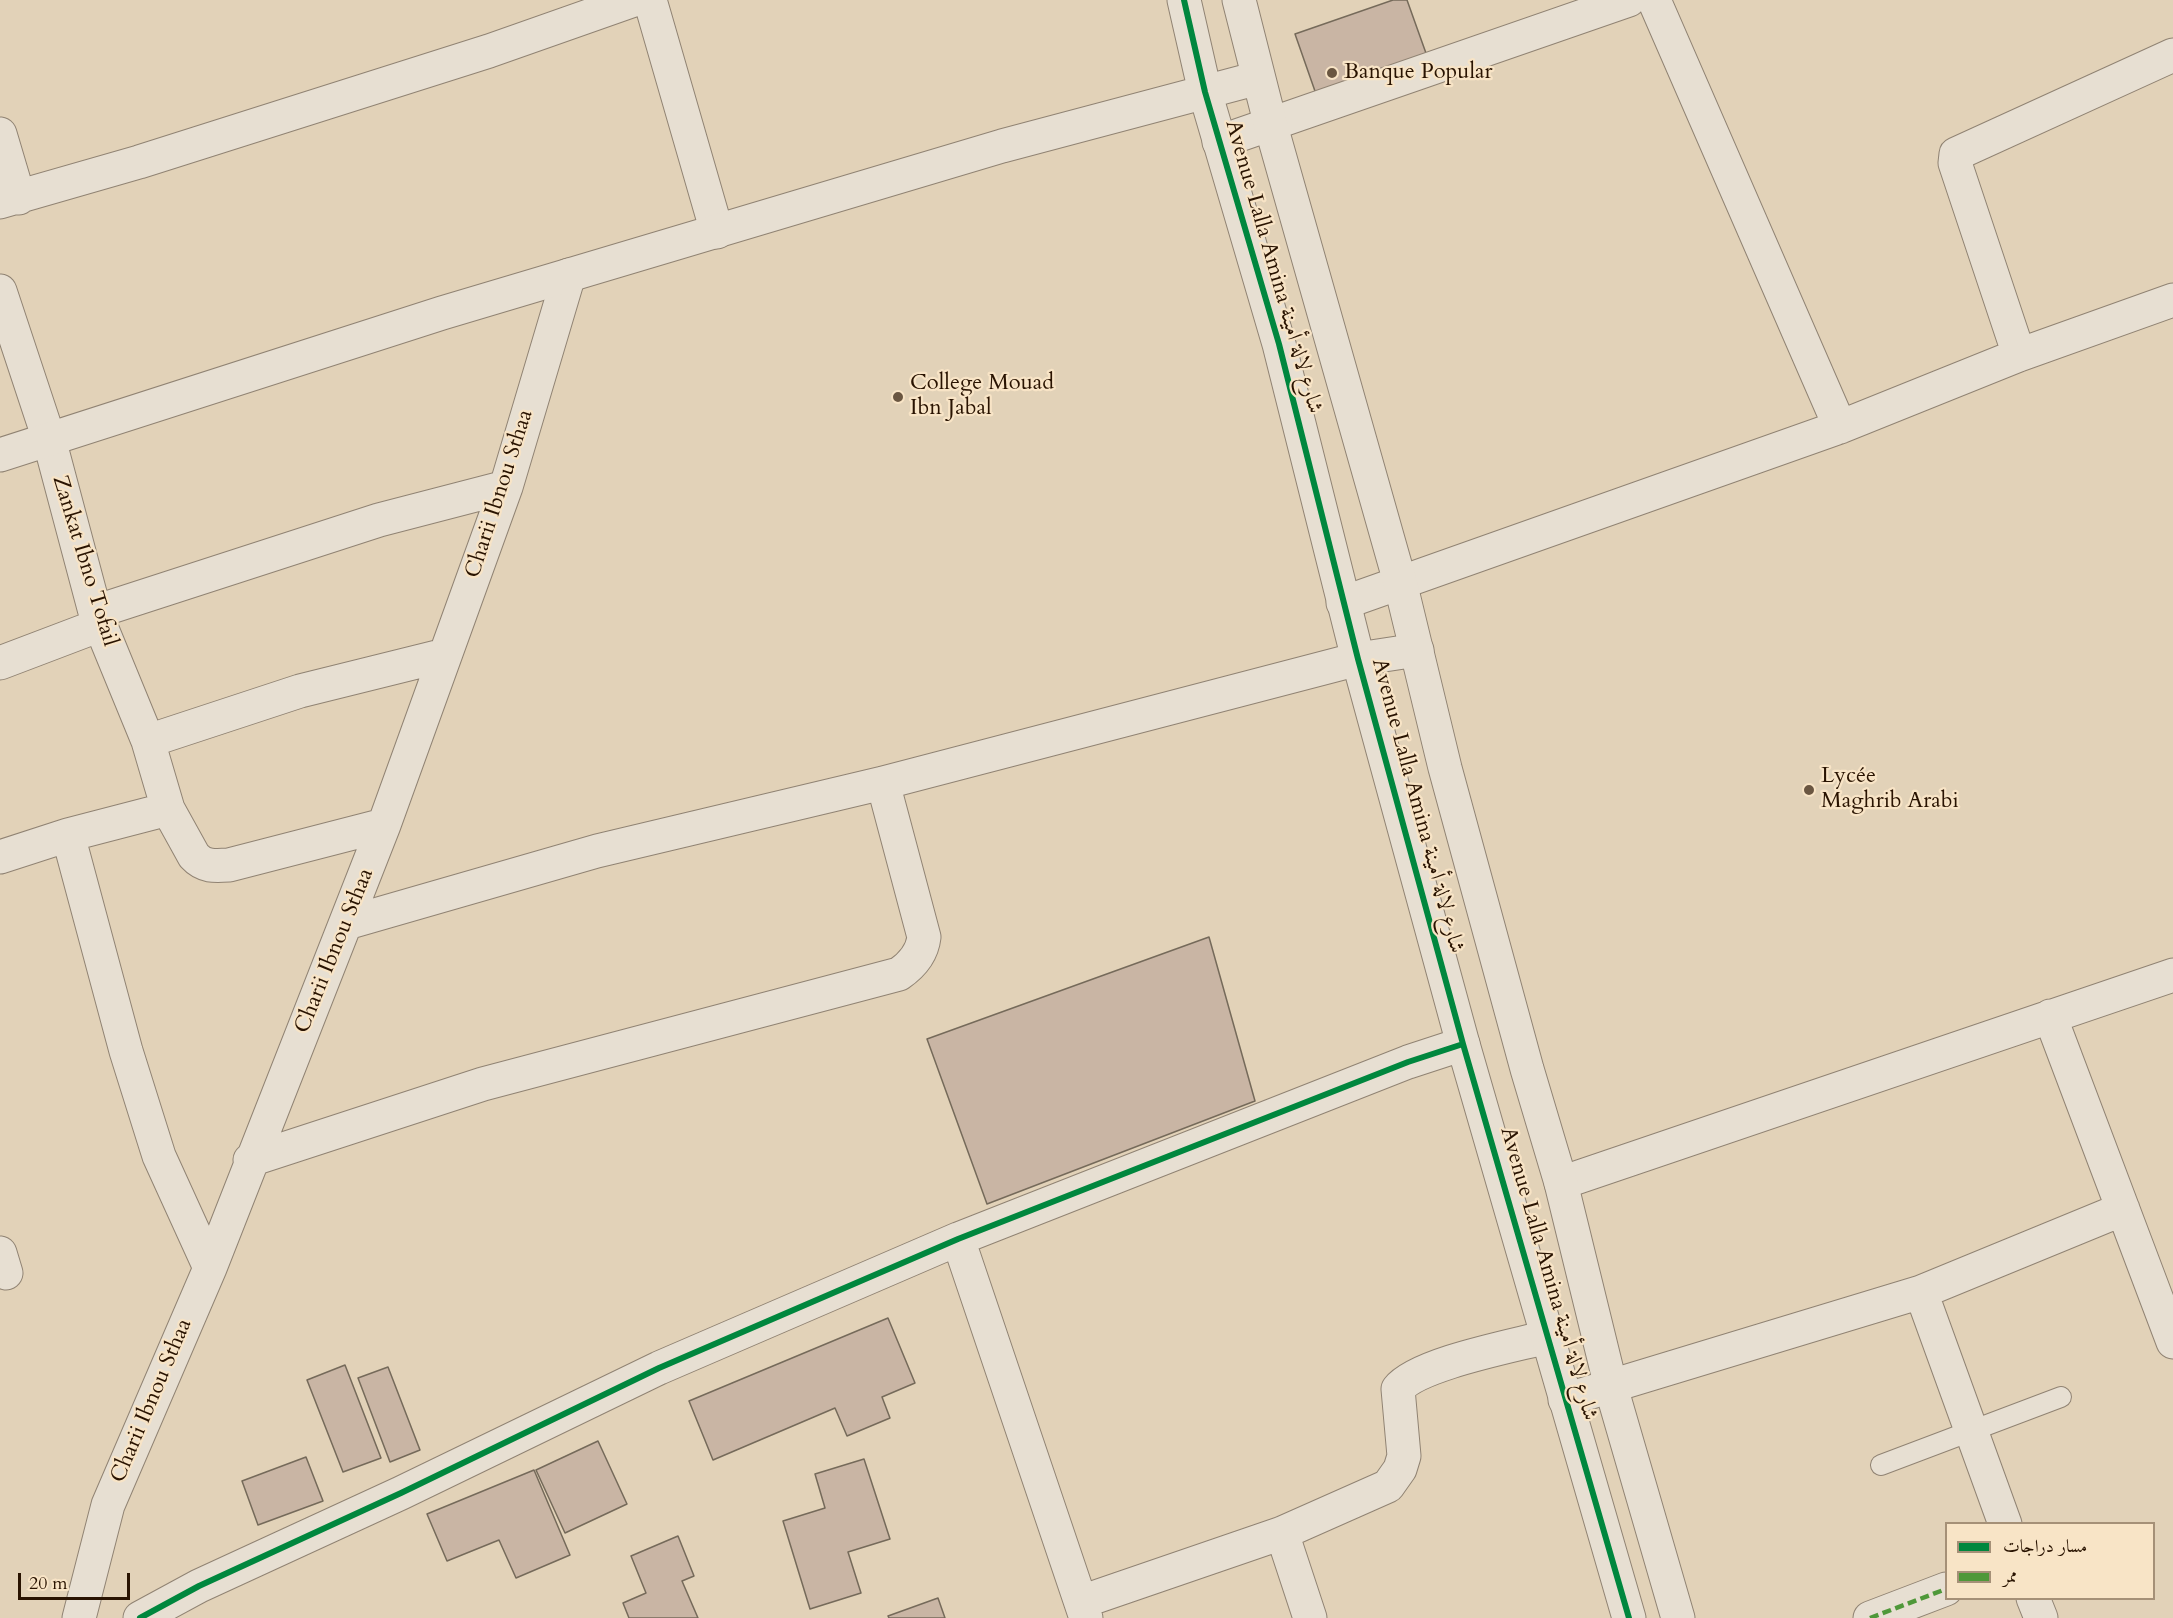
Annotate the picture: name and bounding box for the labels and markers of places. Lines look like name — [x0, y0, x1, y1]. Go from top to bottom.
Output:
place label: Banque Popular — [1344, 60, 1493, 86]
marker: Banque Popular — [1325, 66, 1339, 80]
place label: College Mouad Ibn Jabal — [910, 371, 1054, 422]
marker: College Mouad Ibn Jabal — [891, 390, 905, 404]
place label: Lycée Maghrib Arabi — [1821, 764, 1959, 816]
marker: Lycée Maghrib Arabi — [1802, 783, 1816, 797]

